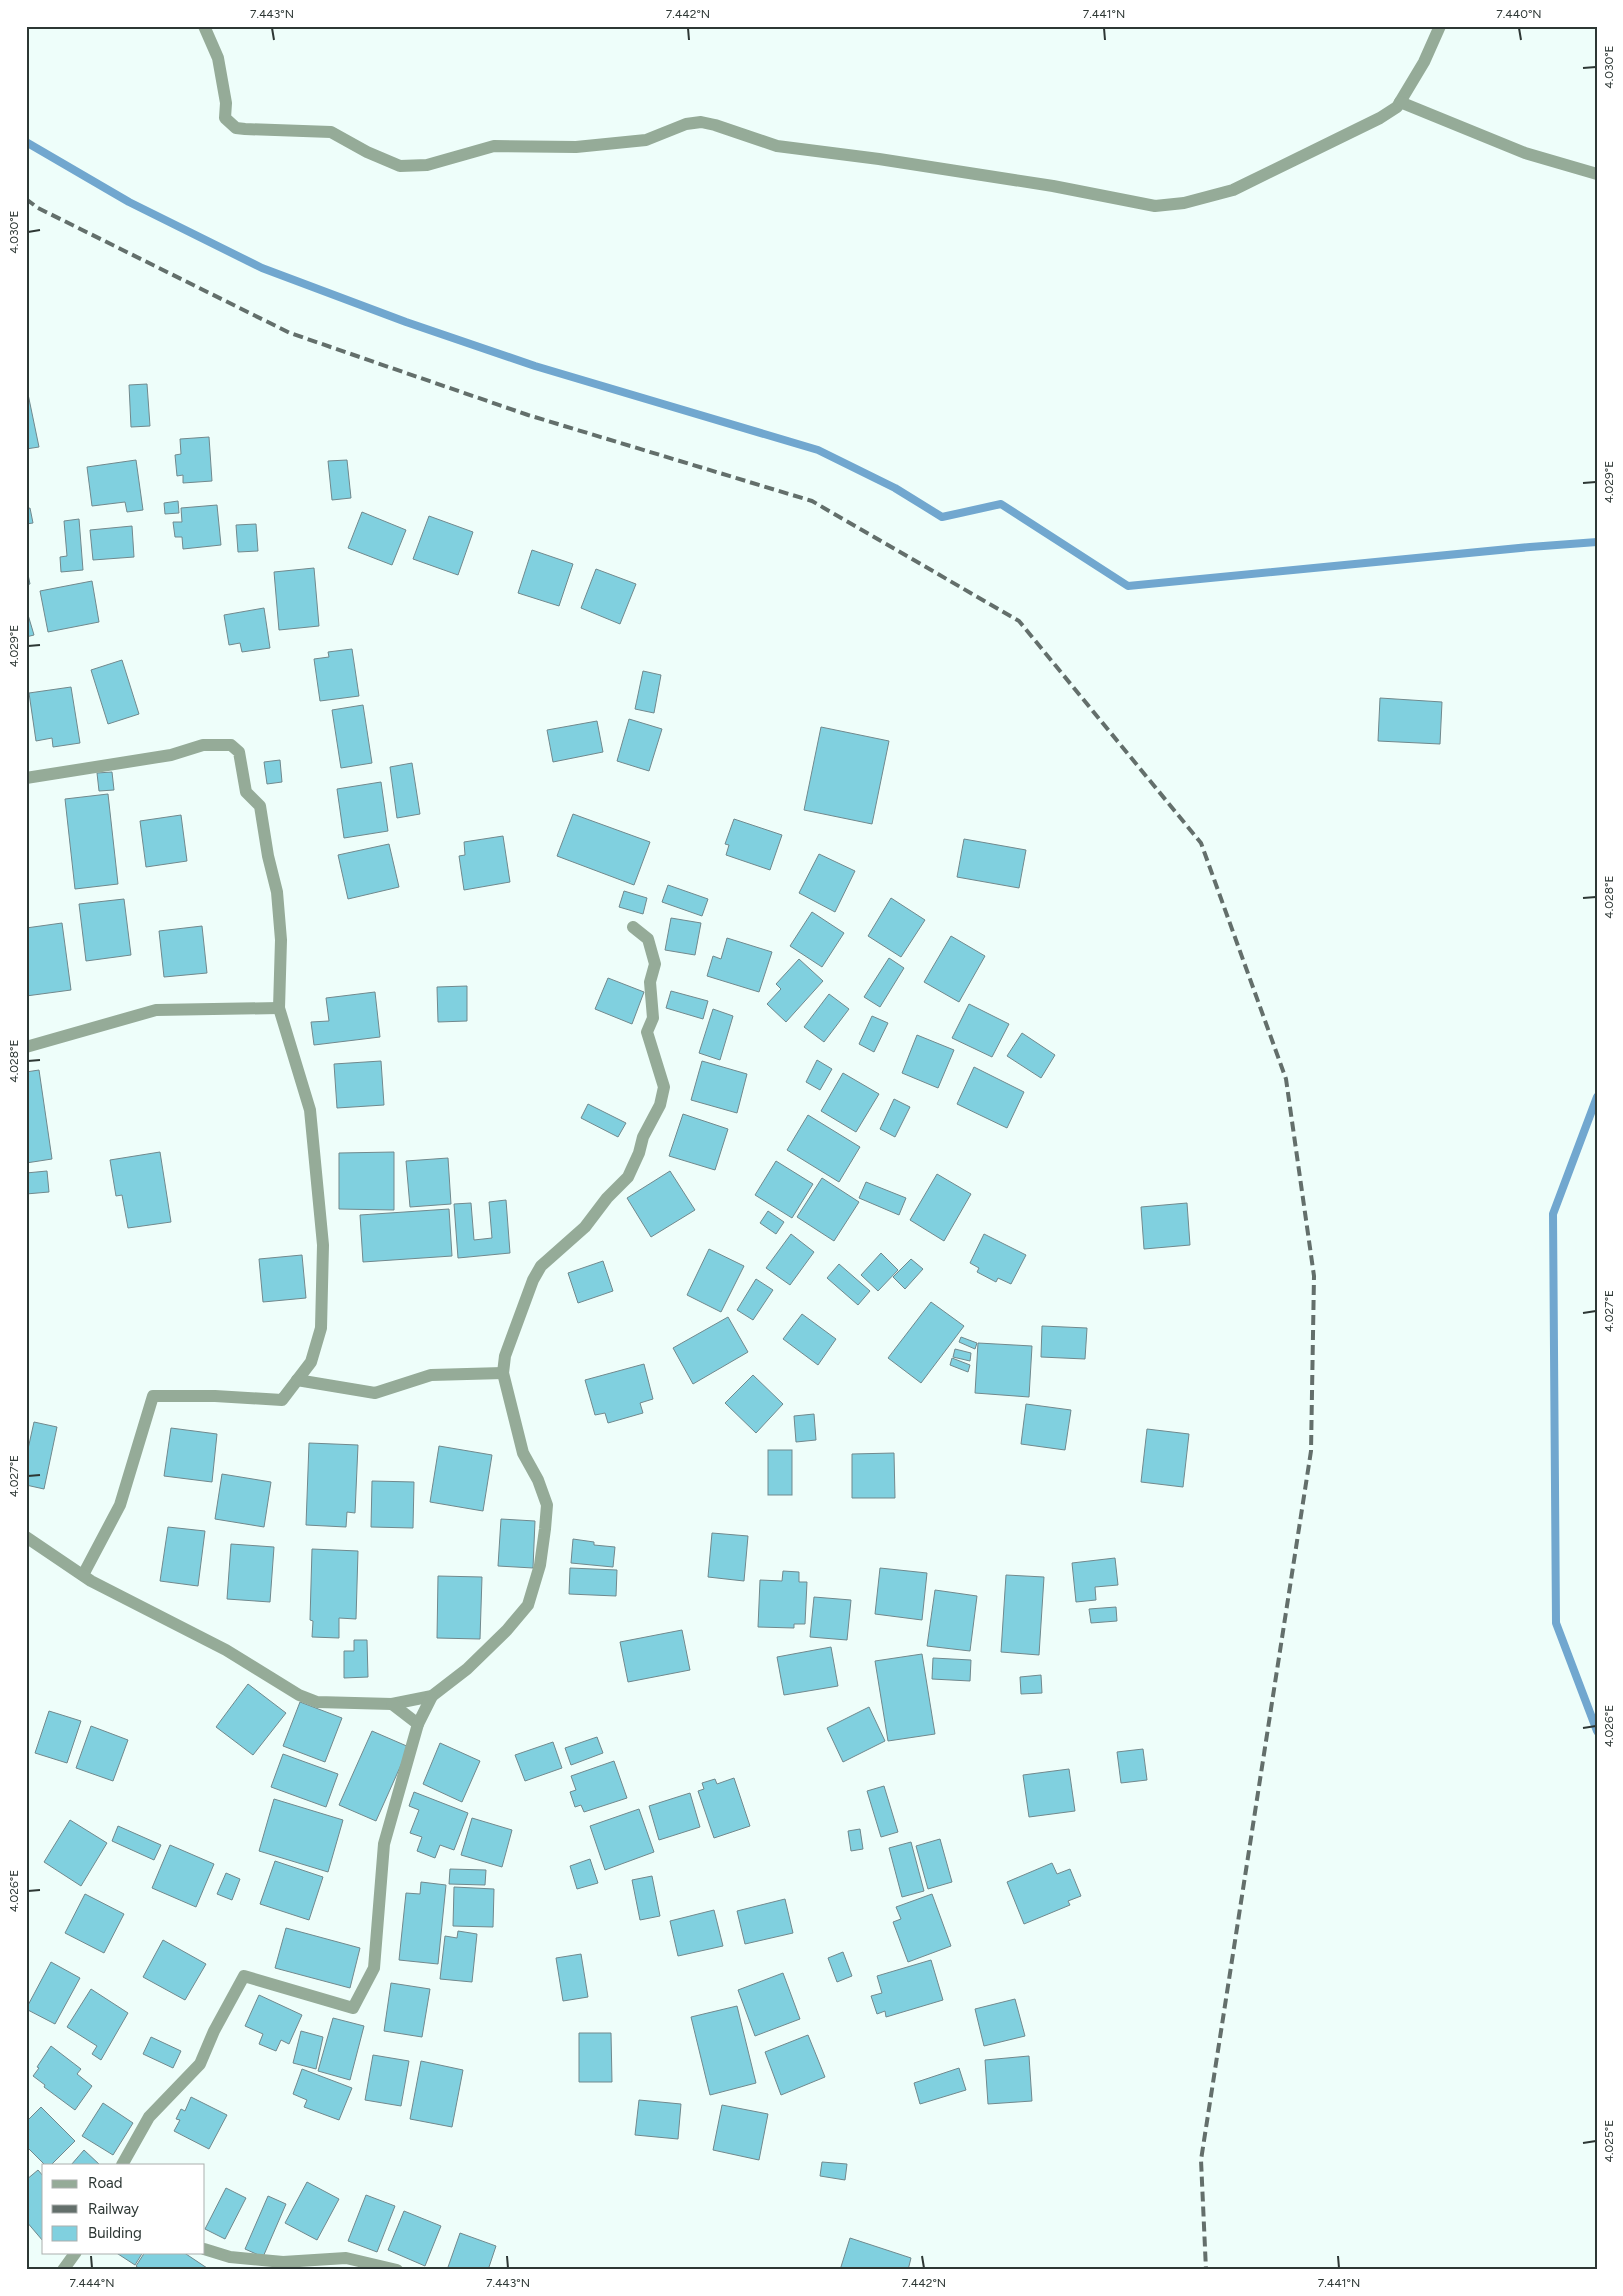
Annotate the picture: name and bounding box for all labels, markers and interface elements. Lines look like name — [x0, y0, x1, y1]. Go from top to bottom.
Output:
text: 7.443°N — [250, 7, 294, 21]
text: 7.442°N — [666, 7, 710, 21]
text: 7.441°N — [1083, 7, 1125, 21]
text: 7.440°N — [1496, 7, 1542, 21]
text: 4.030°E — [1602, 45, 1616, 89]
text: 4.030°E — [7, 210, 21, 254]
text: 4.029°E — [1602, 461, 1616, 503]
text: 4.029°E — [7, 625, 21, 667]
text: 4.028°E — [1602, 875, 1616, 919]
text: 4.028°E — [7, 1039, 21, 1083]
text: 4.027°E — [1602, 1290, 1616, 1332]
text: 4.027°E — [7, 1455, 21, 1497]
text: 4.026°E — [1602, 1705, 1616, 1747]
text: 4.026°E — [7, 1870, 21, 1912]
text: 4.025°E — [1602, 2120, 1616, 2162]
legend — [42, 2164, 205, 2254]
text: Road — [88, 2174, 123, 2192]
text: Railway — [88, 2200, 139, 2218]
text: Building — [88, 2224, 142, 2242]
text: 7.444°N — [69, 2276, 115, 2290]
text: 7.443°N — [486, 2276, 530, 2290]
text: 7.442°N — [902, 2276, 946, 2290]
text: 7.441°N — [1318, 2276, 1360, 2290]

